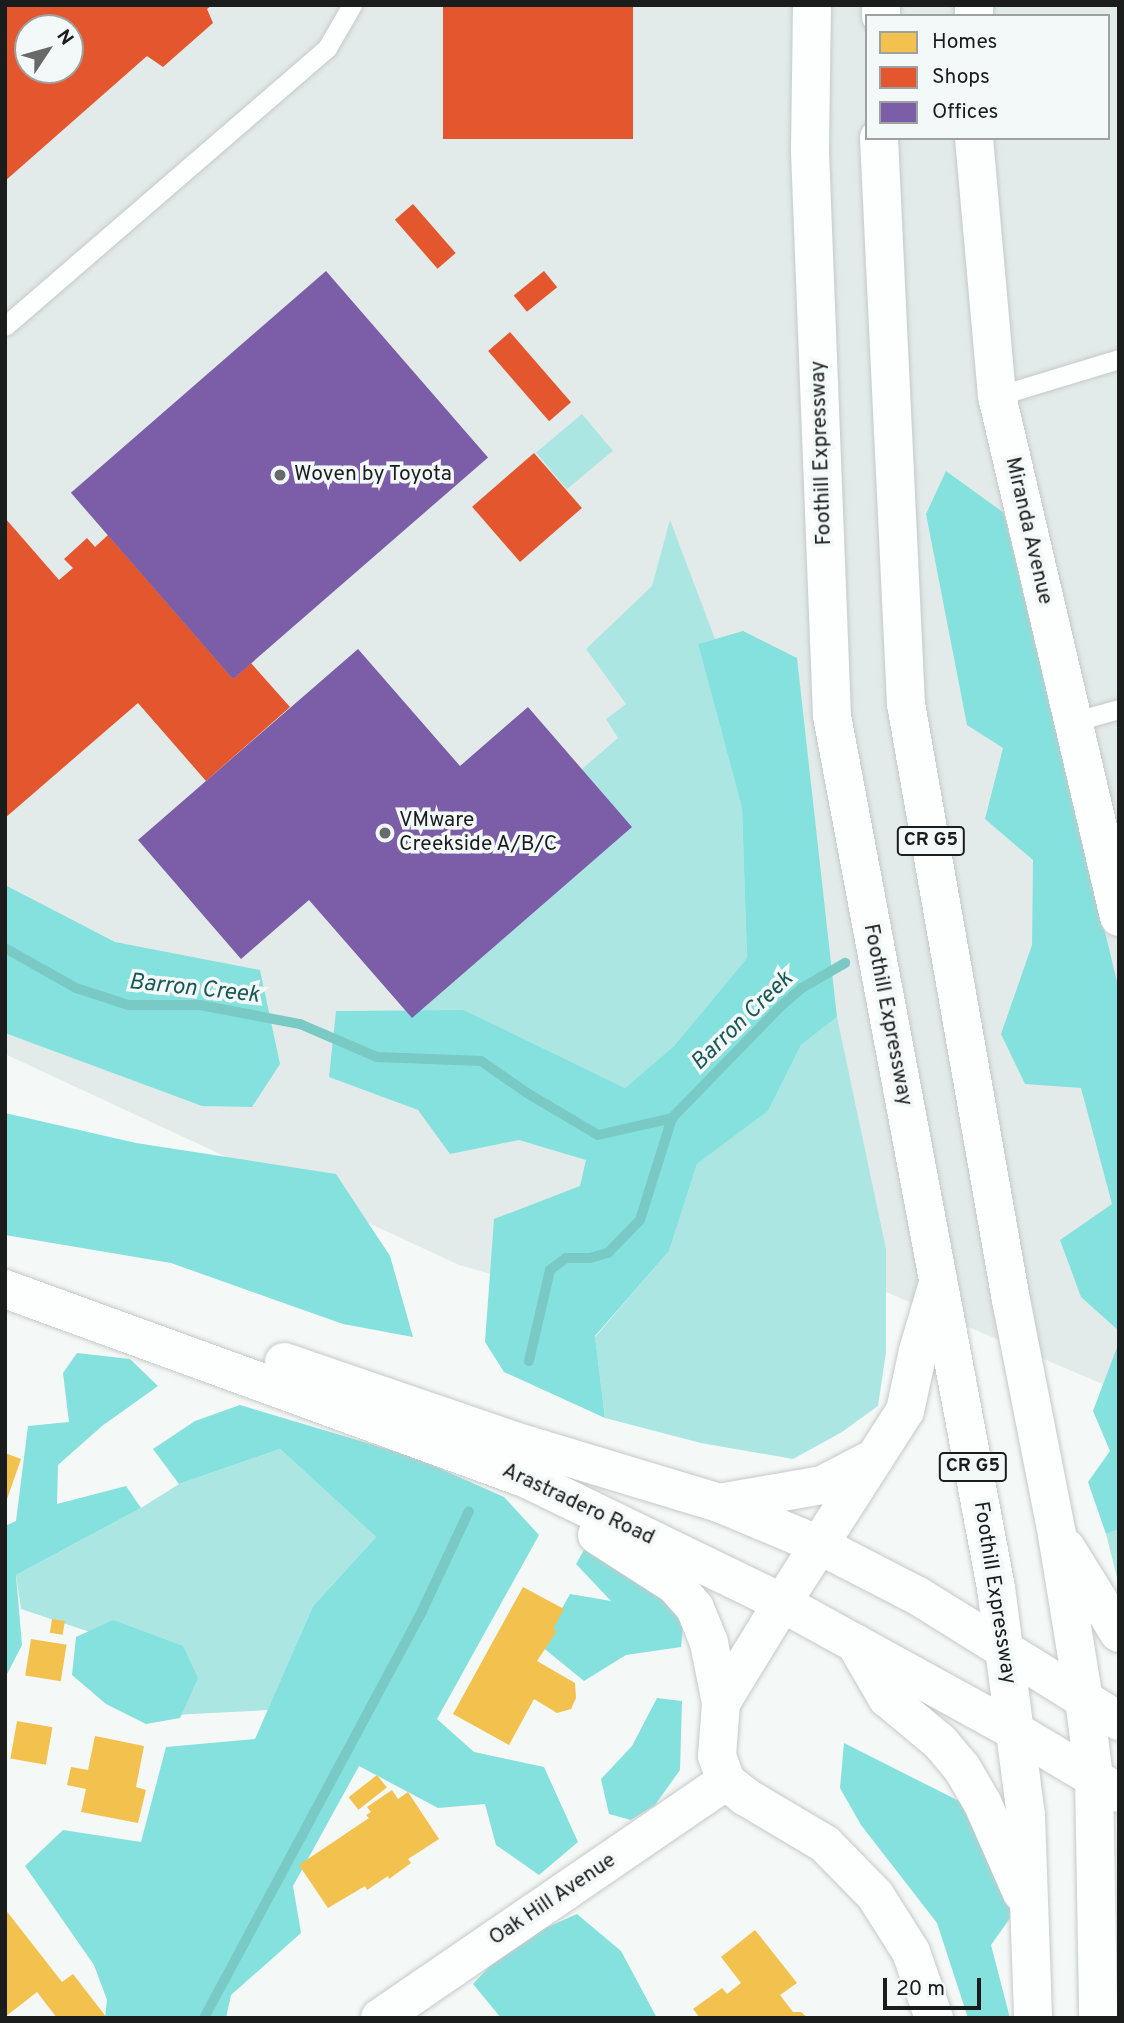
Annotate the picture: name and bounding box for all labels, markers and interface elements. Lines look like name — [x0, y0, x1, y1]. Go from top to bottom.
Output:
north arrow — [14, 14, 84, 84]
legend — [865, 14, 1110, 140]
text: N — [51, 25, 78, 50]
text: Homes — [932, 29, 997, 56]
text: Shops — [932, 64, 990, 91]
text: Offices — [932, 99, 998, 126]
street label: Foothill Expressway — [806, 360, 838, 546]
street label: Miranda Avenue — [999, 454, 1057, 608]
place label: Woven by Toyota — [294, 462, 453, 488]
marker: Woven by Toyota — [272, 467, 288, 483]
place label: VMware Creekside A/B/C — [399, 808, 558, 858]
marker: VMware Creekside A/B/C — [377, 825, 393, 841]
road number: CR G5 — [896, 826, 966, 856]
street label: Foothill Expressway — [857, 922, 917, 1108]
water label: Barron Creek — [686, 967, 800, 1077]
water label: Barron Creek — [127, 969, 261, 1011]
road number: CR G5 — [938, 1452, 1008, 1483]
street label: Arastradero Road — [498, 1459, 658, 1551]
street label: Foothill Expressway — [967, 1500, 1021, 1686]
street label: Oak Hill Avenue — [484, 1848, 622, 1952]
scale bar — [886, 1964, 984, 2008]
text: 20 m — [896, 1976, 945, 2003]

